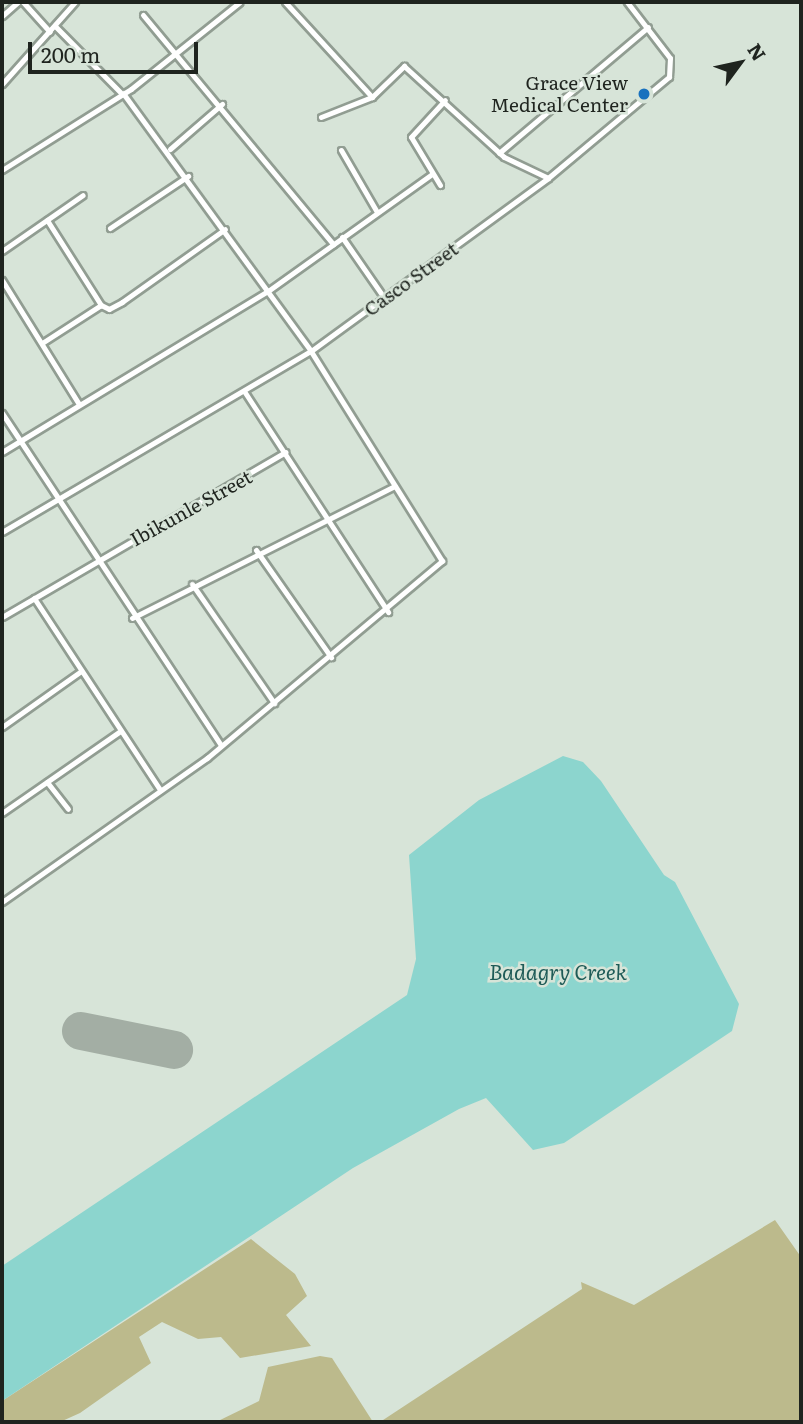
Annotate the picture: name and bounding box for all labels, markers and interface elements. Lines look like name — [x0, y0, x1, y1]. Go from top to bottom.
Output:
scale bar — [32, 28, 201, 72]
north arrow — [705, 28, 775, 98]
text: N — [742, 37, 774, 66]
text: 200 m — [41, 38, 101, 69]
place label: Grace View Medical Center — [490, 72, 628, 116]
marker: Grace View Medical Center — [634, 84, 654, 104]
street label: Casco Street — [360, 237, 462, 321]
street label: Ibikunle Street — [126, 465, 256, 551]
water label: Badagry Creek — [489, 958, 627, 984]

